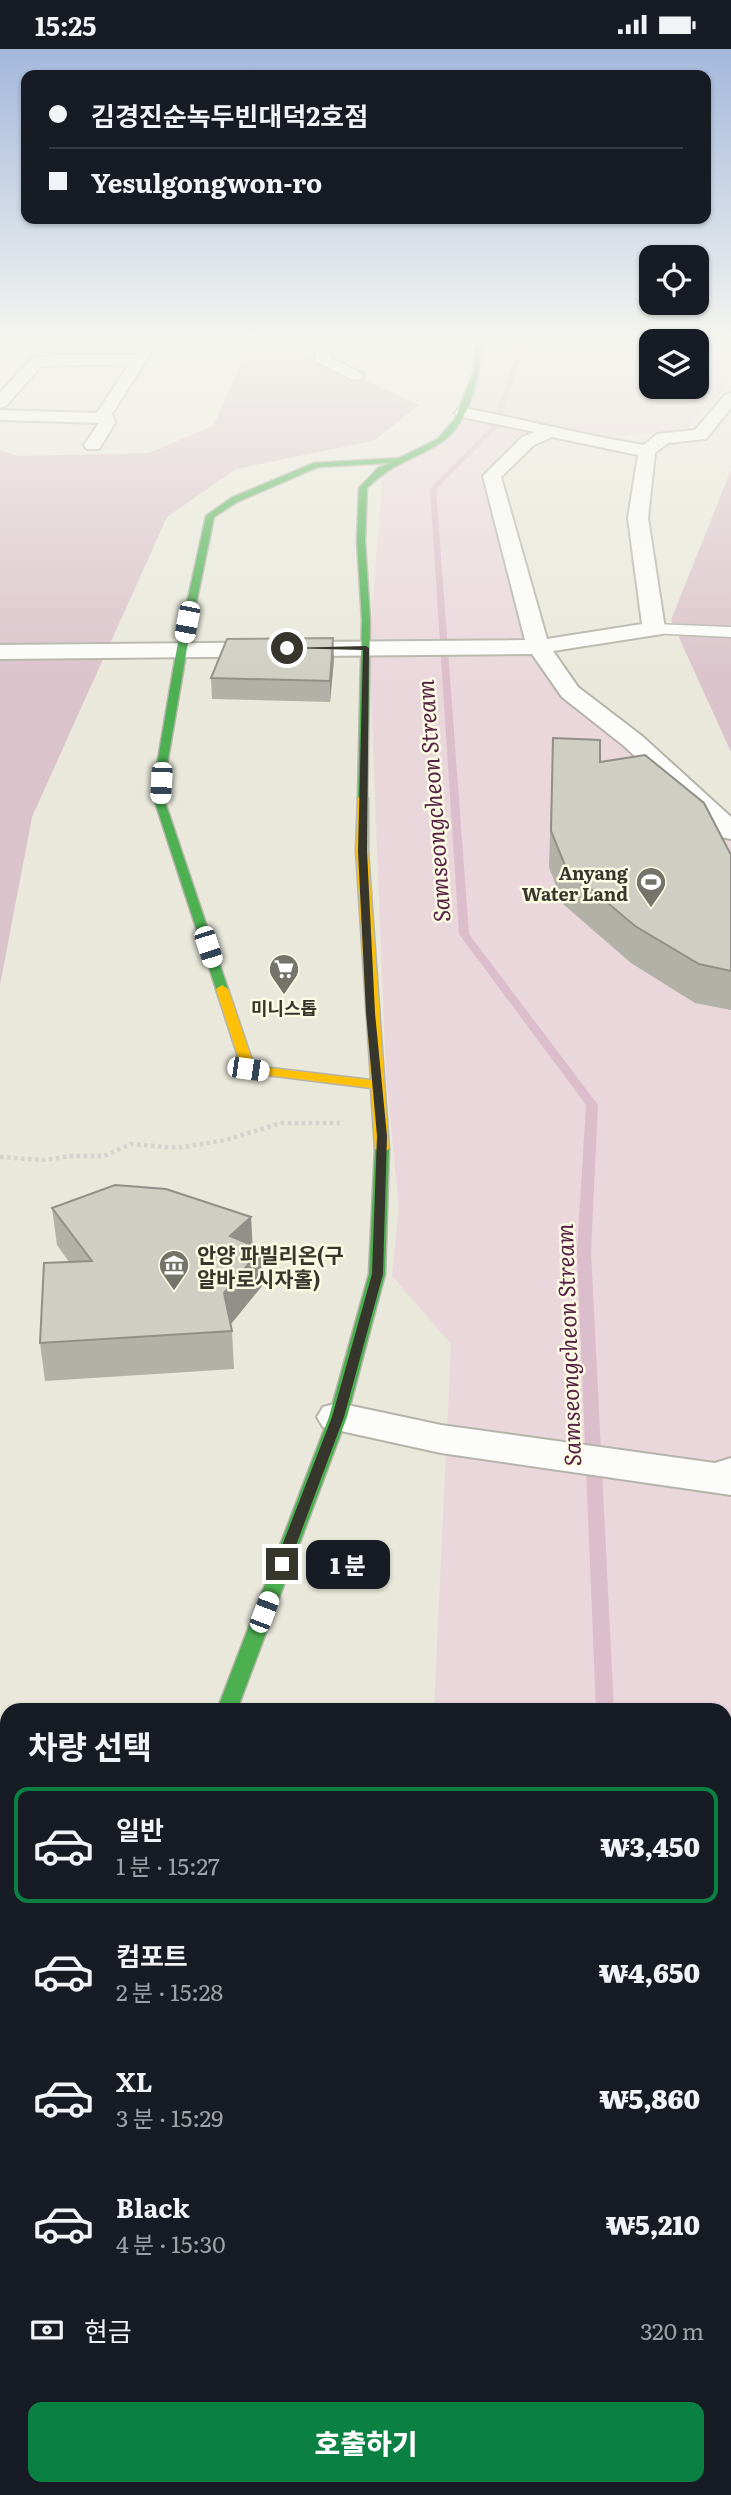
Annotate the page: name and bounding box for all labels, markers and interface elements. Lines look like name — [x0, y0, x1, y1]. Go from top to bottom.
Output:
text: 15:25 — [35, 5, 96, 44]
text: 김경진순녹두빈대덕2호점 — [91, 95, 368, 134]
text: Yesulgongwon-ro — [91, 162, 322, 201]
map controls — [639, 245, 709, 399]
button: locate — [639, 245, 709, 315]
button: layers — [639, 329, 709, 399]
car — [173, 599, 202, 645]
route start — [271, 632, 303, 664]
water label: Samseongcheon Stream — [407, 679, 457, 923]
car — [150, 761, 173, 805]
place label: Anyang Water Land — [522, 859, 629, 907]
sports icon: Anyang Water Land — [634, 865, 668, 909]
car — [192, 924, 225, 970]
supermarket icon: 미니스톱 — [267, 952, 301, 996]
place label: 미니스톱 — [251, 994, 317, 1021]
car — [226, 1056, 271, 1082]
water label: Samseongcheon Stream — [546, 1223, 588, 1467]
place label: 안양 파빌리온(구 알바로시자홀) — [197, 1238, 344, 1293]
museum icon: 안양 파빌리온(구 알바로시자홀) — [157, 1248, 191, 1292]
callout: 1 분 — [306, 1539, 390, 1589]
text: 1 분 — [330, 1547, 366, 1581]
route end — [266, 1548, 298, 1580]
car — [247, 1589, 282, 1635]
text: 차량 선택 — [28, 1721, 152, 1769]
text: 일반 — [116, 1809, 164, 1848]
icon: car — [32, 1814, 95, 1877]
text: ₩3,450 — [601, 1826, 700, 1865]
text: 1 분 · 15:27 — [116, 1848, 220, 1882]
text: 컴포트 — [116, 1935, 188, 1974]
icon: car — [32, 1940, 95, 2003]
text: ₩4,650 — [599, 1952, 700, 1991]
text: 2 분 · 15:28 — [116, 1974, 223, 2008]
text: XL — [116, 2061, 153, 2100]
icon: car — [32, 2066, 95, 2129]
text: ₩5,860 — [599, 2078, 700, 2117]
text: 3 분 · 15:29 — [116, 2100, 223, 2134]
text: Black — [116, 2187, 190, 2226]
icon: car — [32, 2192, 95, 2255]
text: ₩5,210 — [606, 2204, 700, 2243]
text: 4 분 · 15:30 — [116, 2226, 226, 2260]
text: 현금 — [84, 2310, 132, 2349]
icon: cash — [28, 2311, 66, 2349]
text: 320 m — [640, 2313, 704, 2347]
button: 호출하기 — [28, 2402, 704, 2482]

